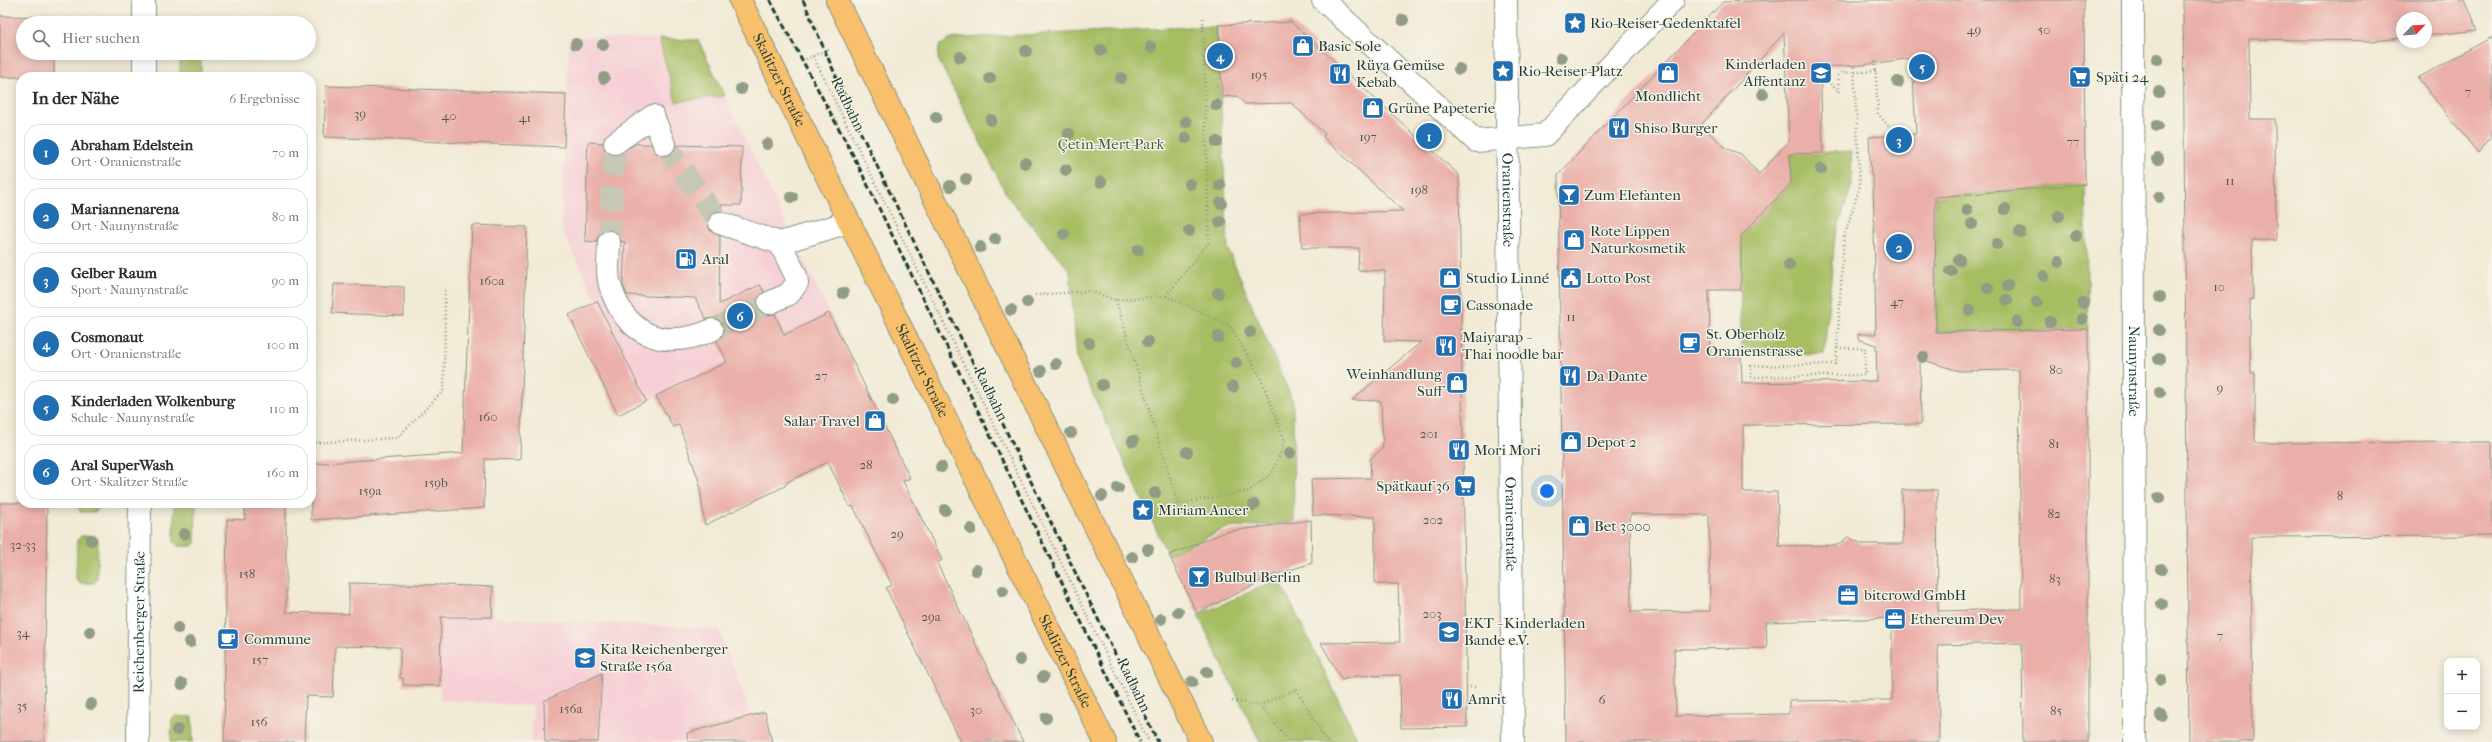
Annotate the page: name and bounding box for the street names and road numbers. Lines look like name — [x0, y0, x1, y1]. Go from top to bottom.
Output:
street label: Skalitzer Straße — [749, 30, 810, 130]
street label: Radbahn — [827, 74, 869, 134]
street label: Oranienstraße — [1498, 153, 1517, 248]
street label: Skalitzer Straße — [892, 321, 953, 421]
street label: Naunynstraße — [2125, 325, 2143, 417]
street label: Radbahn — [970, 364, 1012, 424]
street label: Oranienstraße — [1501, 477, 1520, 572]
street label: Reichenberger Straße — [129, 550, 149, 693]
street label: Skalitzer Straße — [1035, 612, 1096, 712]
street label: Radbahn — [1113, 655, 1155, 715]

